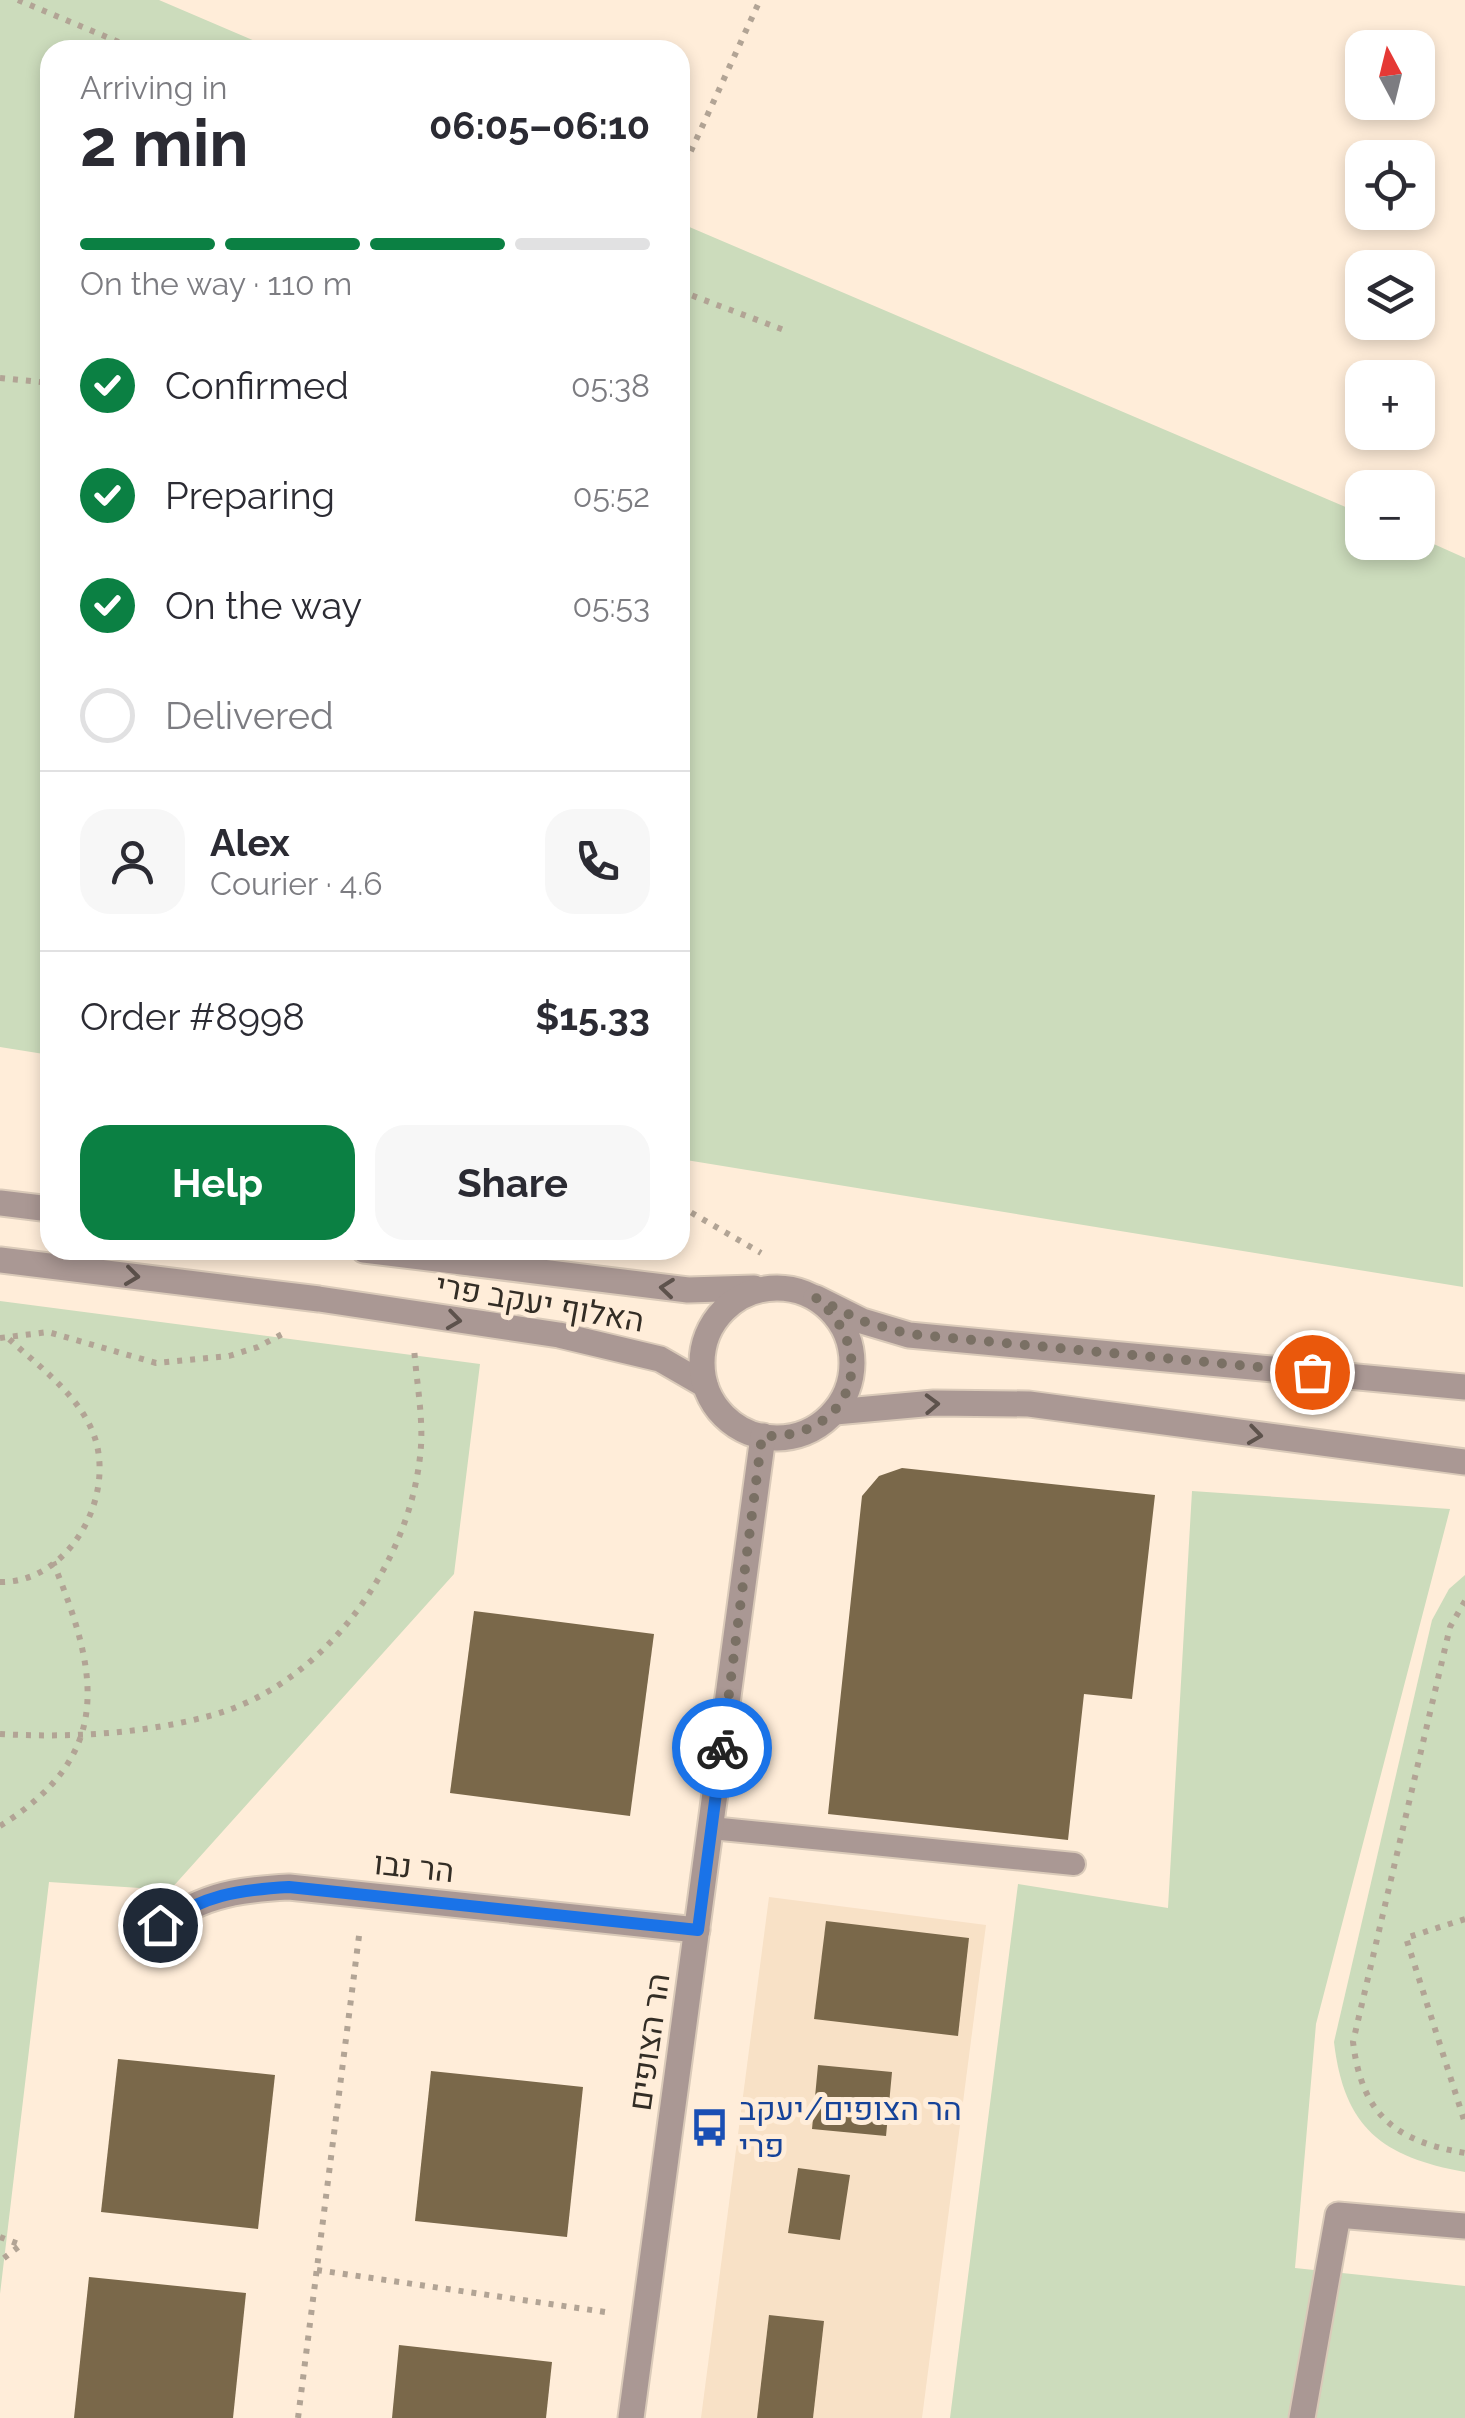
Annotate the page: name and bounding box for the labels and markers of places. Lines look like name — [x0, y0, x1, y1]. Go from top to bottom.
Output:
pin — [1270, 1330, 1355, 1415]
pin — [118, 1883, 203, 1968]
place label: הר הצופים/יעקב פרי — [739, 2090, 962, 2164]
bus stop icon: הר הצופים/יעקב פרי — [688, 2106, 730, 2148]

